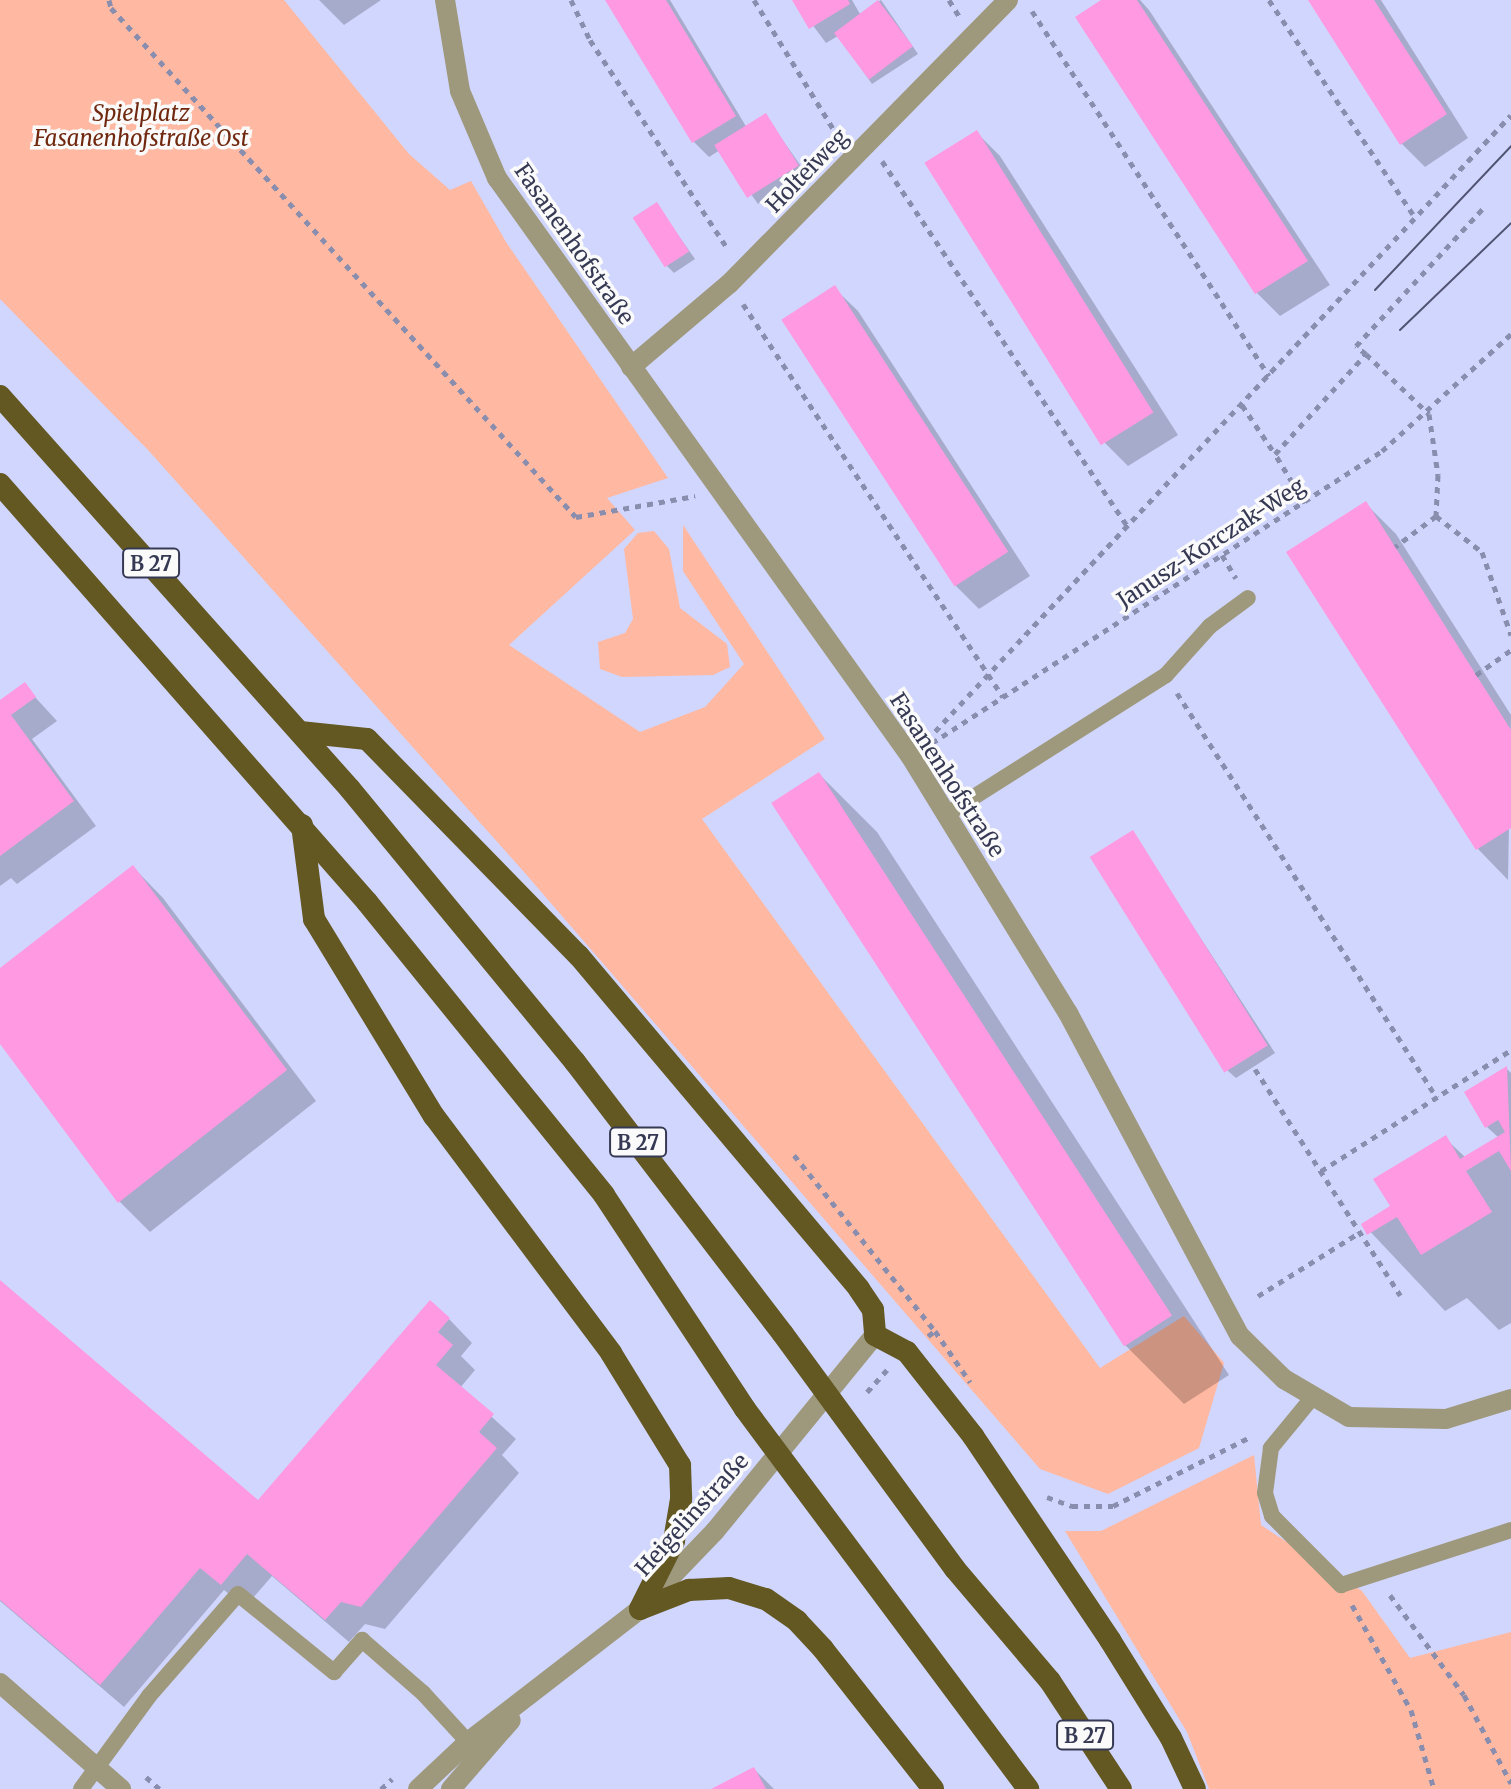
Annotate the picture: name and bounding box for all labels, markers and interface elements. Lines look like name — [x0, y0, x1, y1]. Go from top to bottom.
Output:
park label: Spielplatz Fasanenhofstraße Ost — [34, 100, 248, 152]
street label: Holteiweg — [761, 124, 853, 218]
street label: Fasanenhofstraße — [509, 158, 639, 330]
street label: Janusz-Korczak-Weg — [1112, 472, 1310, 614]
road number: B 27 — [121, 547, 181, 579]
street label: Fasanenhofstraße — [884, 688, 1010, 862]
road number: B 27 — [608, 1126, 668, 1158]
street label: Heigelinstraße — [630, 1448, 754, 1582]
road number: B 27 — [1055, 1719, 1115, 1751]

